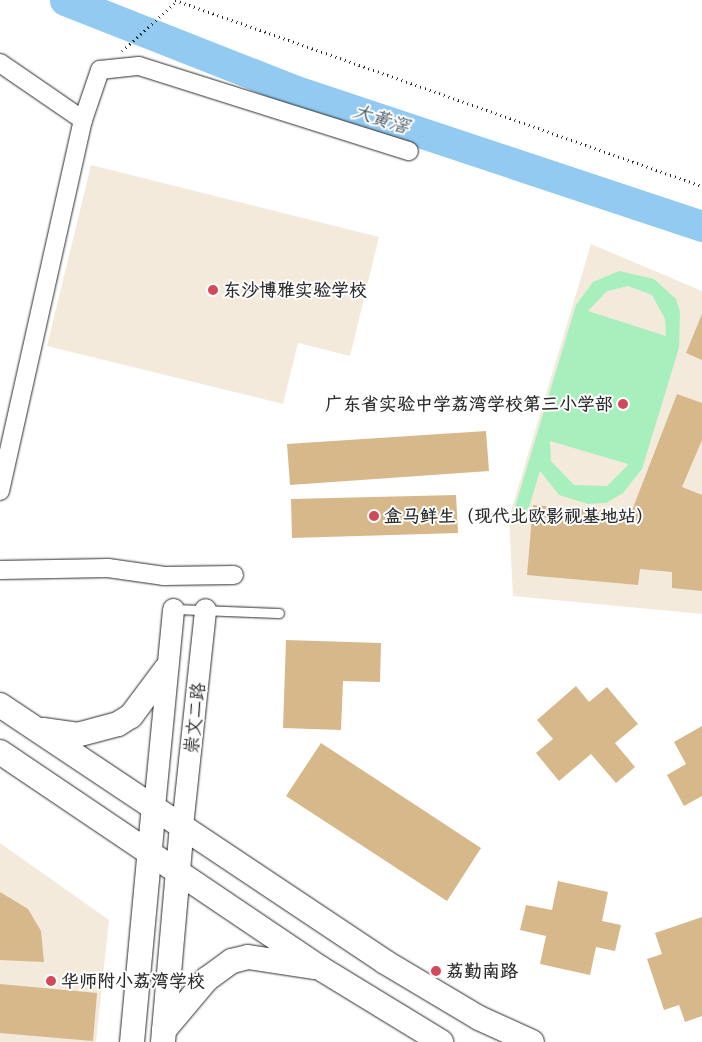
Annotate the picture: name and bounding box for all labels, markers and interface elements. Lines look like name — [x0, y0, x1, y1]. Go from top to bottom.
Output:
water label: 大黄滘 — [350, 99, 412, 139]
place label: 东沙博雅实验学校 — [223, 279, 367, 301]
marker: 东沙博雅实验学校 — [207, 284, 219, 296]
place label: 广东省实验中学荔湾学校第三小学部 — [325, 393, 613, 415]
marker: 广东省实验中学荔湾学校第三小学部 — [617, 398, 629, 410]
place label: 盒马鲜生（现代北欧影视基地站） — [384, 505, 654, 527]
marker: 盒马鲜生（现代北欧影视基地站） — [368, 510, 380, 522]
street label: 崇文二路 — [180, 681, 210, 755]
place label: 荔勤南路 — [446, 960, 518, 982]
marker: 荔勤南路 — [430, 965, 442, 977]
place label: 华师附小荔湾学校 — [61, 970, 205, 992]
marker: 华师附小荔湾学校 — [45, 975, 57, 987]

